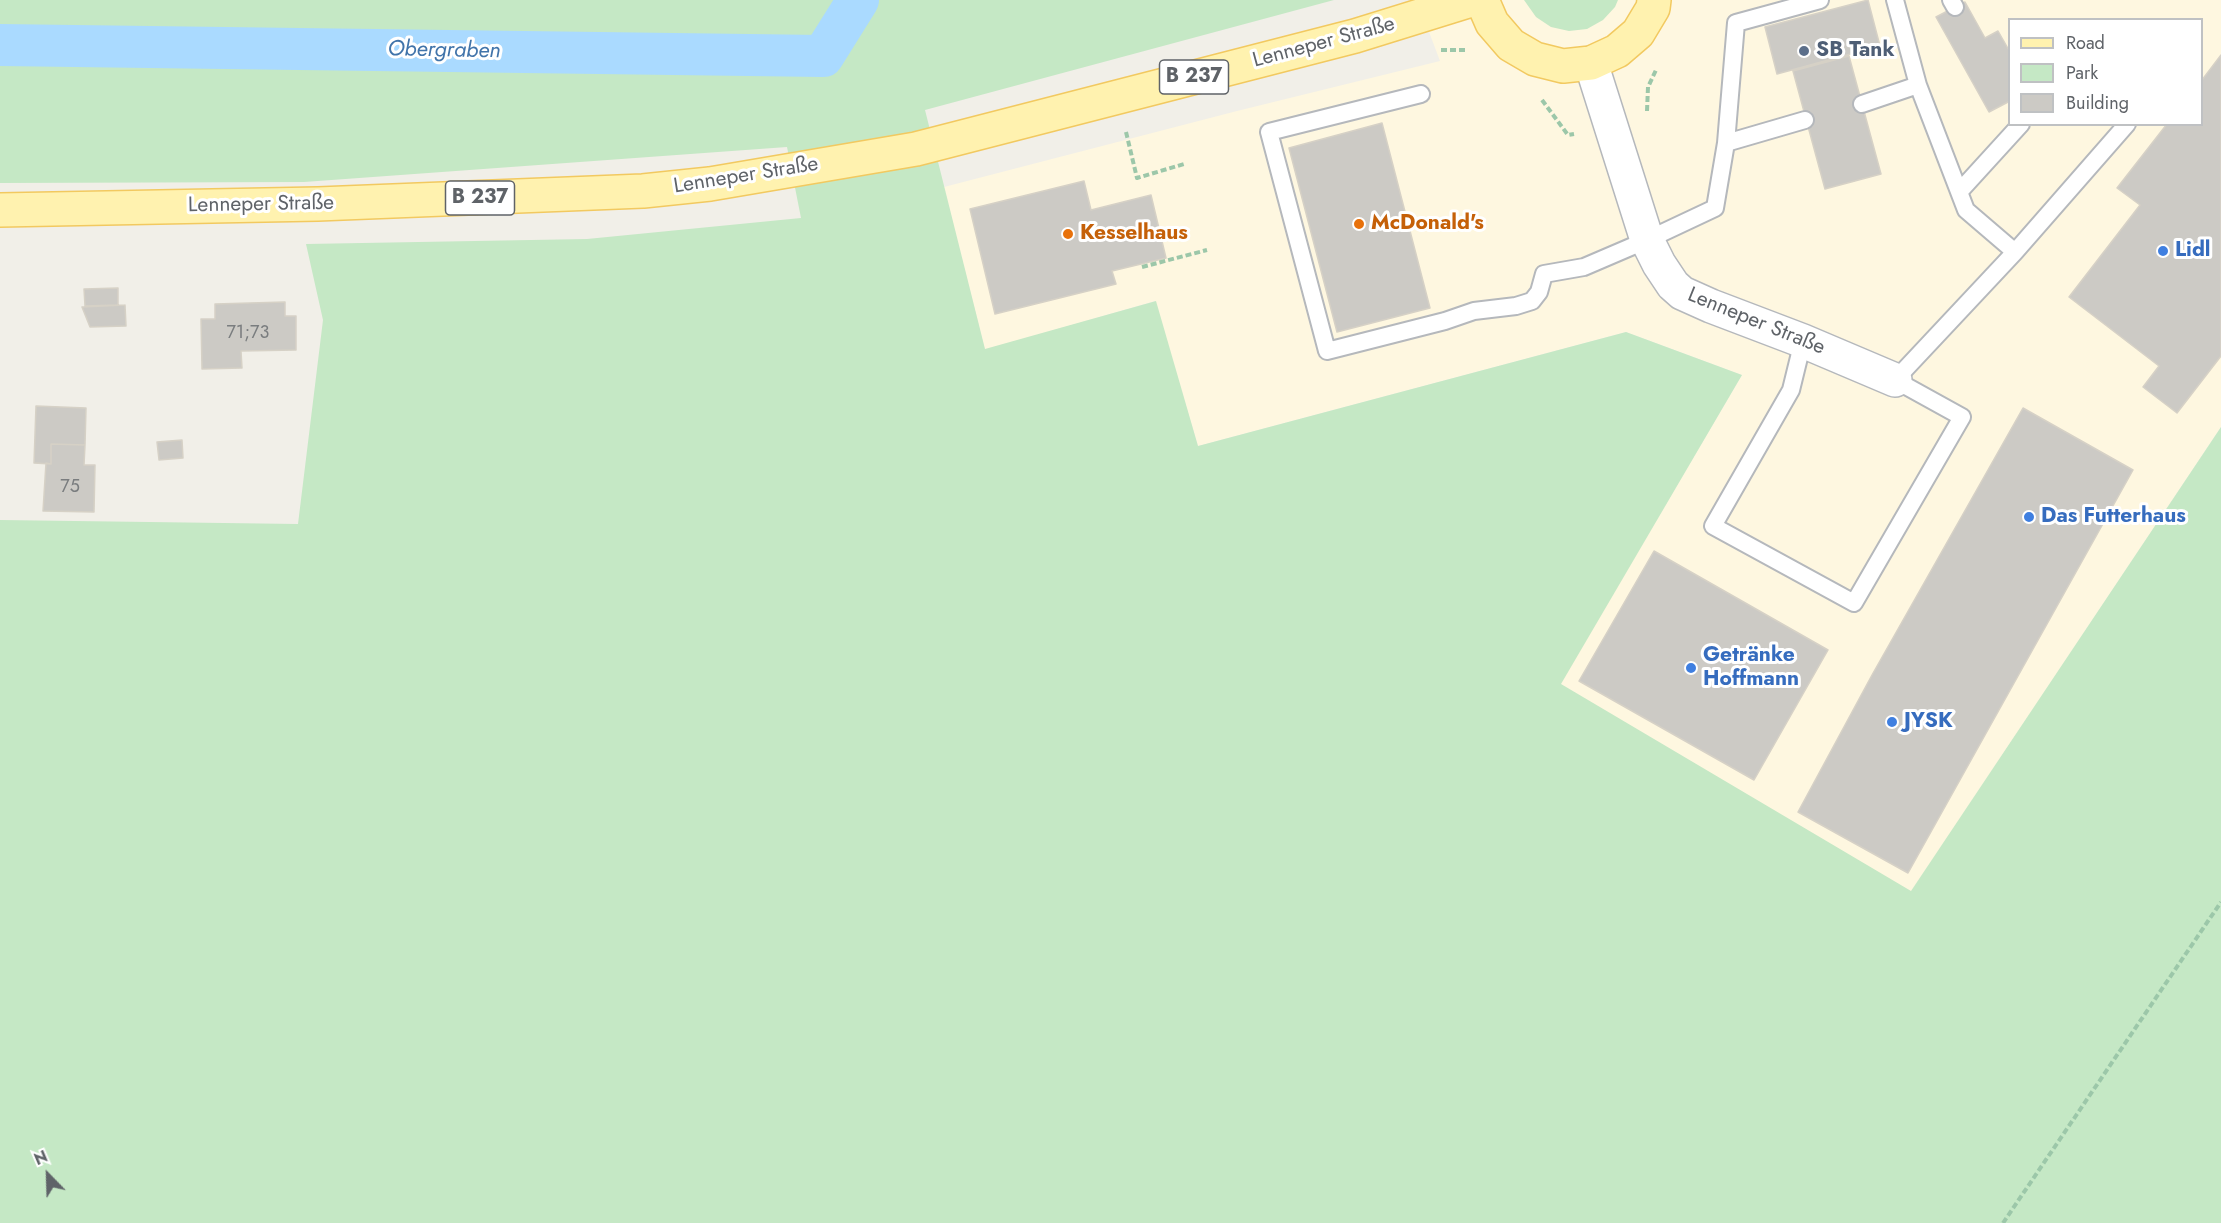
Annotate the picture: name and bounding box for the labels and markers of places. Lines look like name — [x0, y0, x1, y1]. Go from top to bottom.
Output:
place label: SB Tank — [1816, 38, 1895, 64]
marker: SB Tank — [1797, 44, 1811, 58]
place label: McDonald's — [1371, 211, 1484, 237]
marker: McDonald's — [1352, 217, 1366, 231]
place label: Kesselhaus — [1080, 221, 1188, 247]
marker: Kesselhaus — [1061, 227, 1075, 241]
place label: Lidl — [2175, 238, 2211, 264]
marker: Lidl — [2156, 244, 2170, 258]
place label: Das Futterhaus — [2041, 504, 2186, 530]
marker: Das Futterhaus — [2022, 510, 2036, 524]
place label: Getränke Hoffmann — [1703, 643, 1799, 693]
marker: Getränke Hoffmann — [1684, 661, 1698, 675]
place label: JYSK — [1904, 709, 1953, 735]
marker: JYSK — [1885, 715, 1899, 729]

